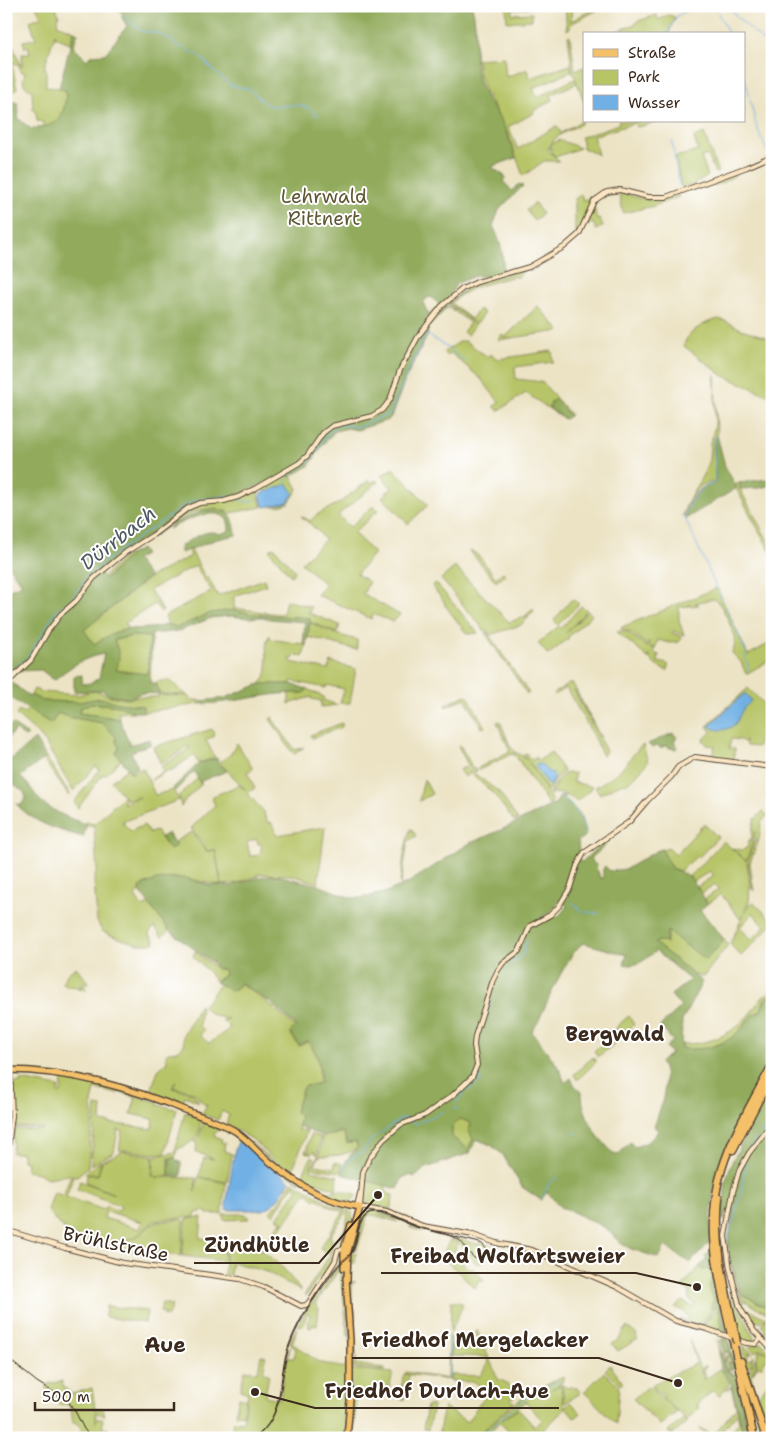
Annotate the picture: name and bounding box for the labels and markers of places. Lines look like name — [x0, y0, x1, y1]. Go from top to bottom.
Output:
callout: Zündhütle — [194, 1228, 319, 1263]
callout: Freibad Wolfartsweier — [381, 1238, 636, 1273]
callout: Friedhof Mergelacker — [352, 1323, 599, 1358]
callout: Friedhof Durlach-Aue — [315, 1373, 559, 1408]

